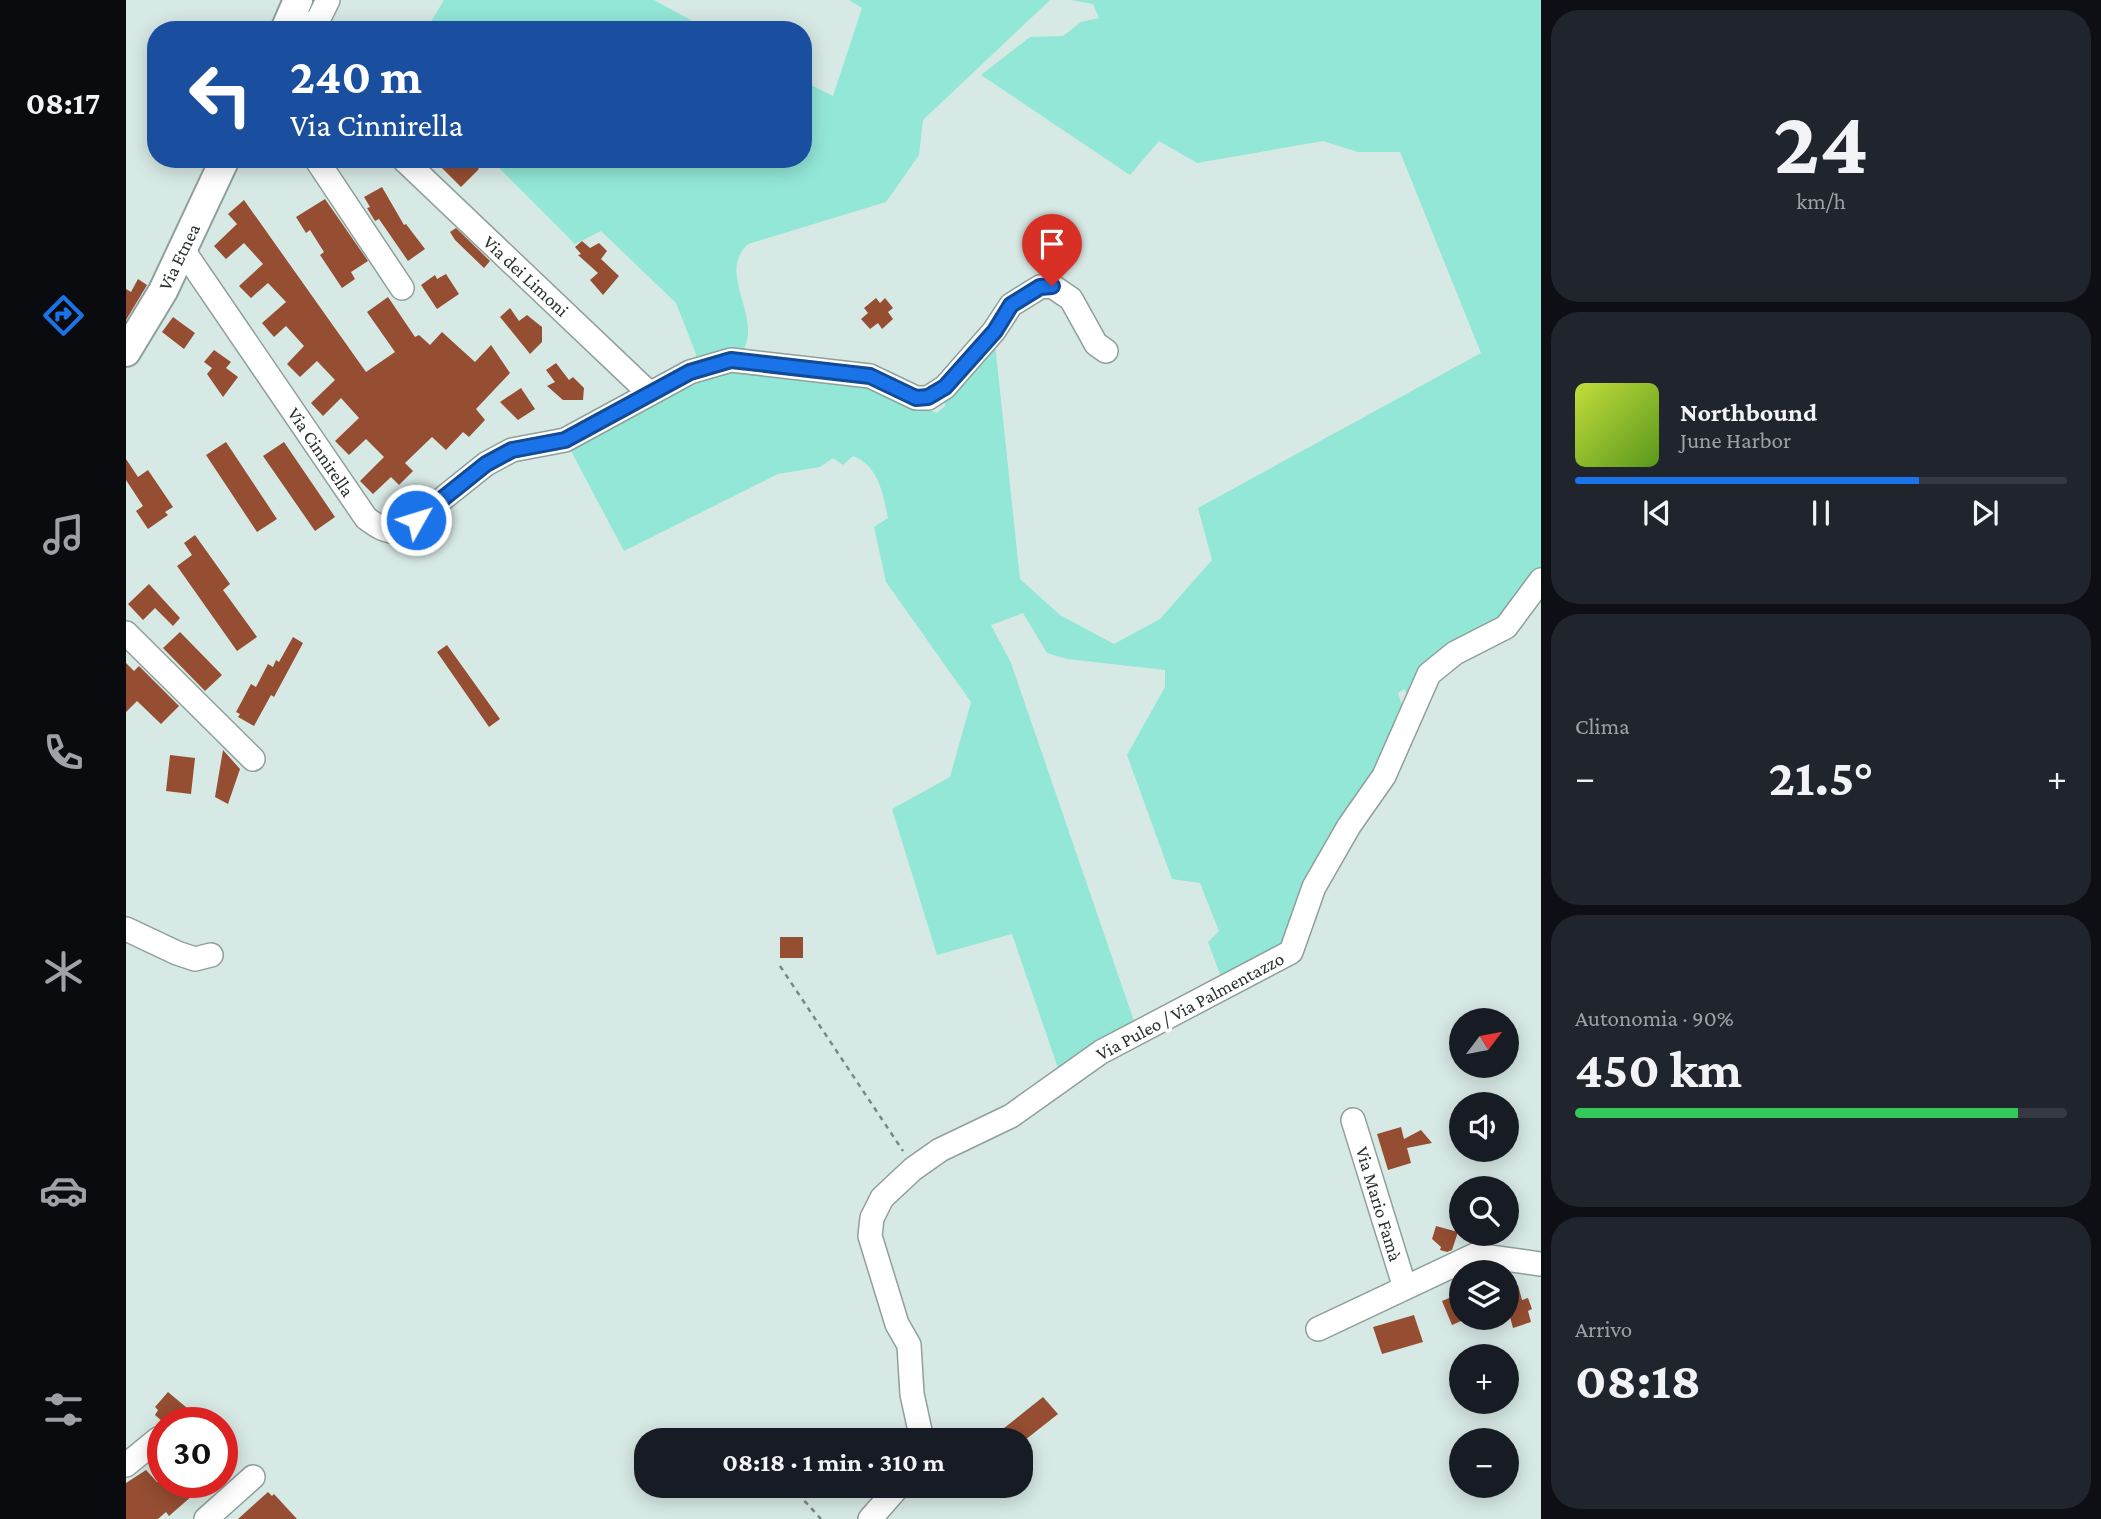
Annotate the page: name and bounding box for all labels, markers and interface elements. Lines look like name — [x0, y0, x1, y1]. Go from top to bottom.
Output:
icon: left — [175, 49, 266, 140]
text: 240 m — [290, 49, 422, 104]
text: 08:17 — [26, 85, 100, 121]
text: 24 — [1773, 91, 1869, 193]
text: Via Cinnirella — [290, 107, 463, 143]
text: km/h — [1796, 188, 1846, 214]
pin — [1022, 214, 1082, 286]
street label: Via Etnea — [154, 220, 204, 294]
icon: arrive — [1033, 225, 1071, 263]
street label: Via dei Limoni — [479, 231, 573, 321]
icon: directions — [39, 291, 88, 340]
text: Northbound — [1680, 398, 1817, 427]
street label: Via Cinnirella — [284, 403, 359, 501]
text: June Harbor — [1680, 427, 1791, 453]
position arrow — [379, 483, 453, 557]
icon: previous — [1638, 494, 1676, 532]
icon: pause — [1802, 494, 1840, 532]
icon: next — [1966, 494, 2004, 532]
icon: music — [39, 510, 88, 559]
text: Clima — [1575, 713, 1630, 739]
icon: phone — [39, 728, 88, 777]
text: 21.5° — [1769, 748, 1874, 806]
text: − — [1575, 756, 1595, 798]
text: + — [2047, 756, 2067, 798]
icon: climate — [39, 947, 88, 996]
street label: Via Puleo / Via Palmentazzo — [1093, 948, 1287, 1064]
text: Autonomia · 90% — [1575, 1005, 1734, 1031]
north arrow — [1449, 1008, 1519, 1078]
map controls — [1449, 1008, 1519, 1498]
text: 450 km — [1575, 1040, 1742, 1098]
button: sound — [1449, 1092, 1519, 1162]
street label: Via Mario Famà — [1352, 1144, 1406, 1264]
icon: car — [39, 1166, 88, 1215]
button: search — [1449, 1176, 1519, 1246]
button: layers — [1449, 1260, 1519, 1330]
text: Arrivo — [1575, 1316, 1632, 1342]
button: + — [1449, 1344, 1519, 1414]
text: 08:18 — [1575, 1351, 1701, 1409]
icon: filters — [39, 1385, 88, 1434]
speed limit sign: 30 — [147, 1407, 238, 1498]
button: − — [1449, 1428, 1519, 1498]
text: 08:18 · 1 min · 310 m — [722, 1448, 945, 1477]

